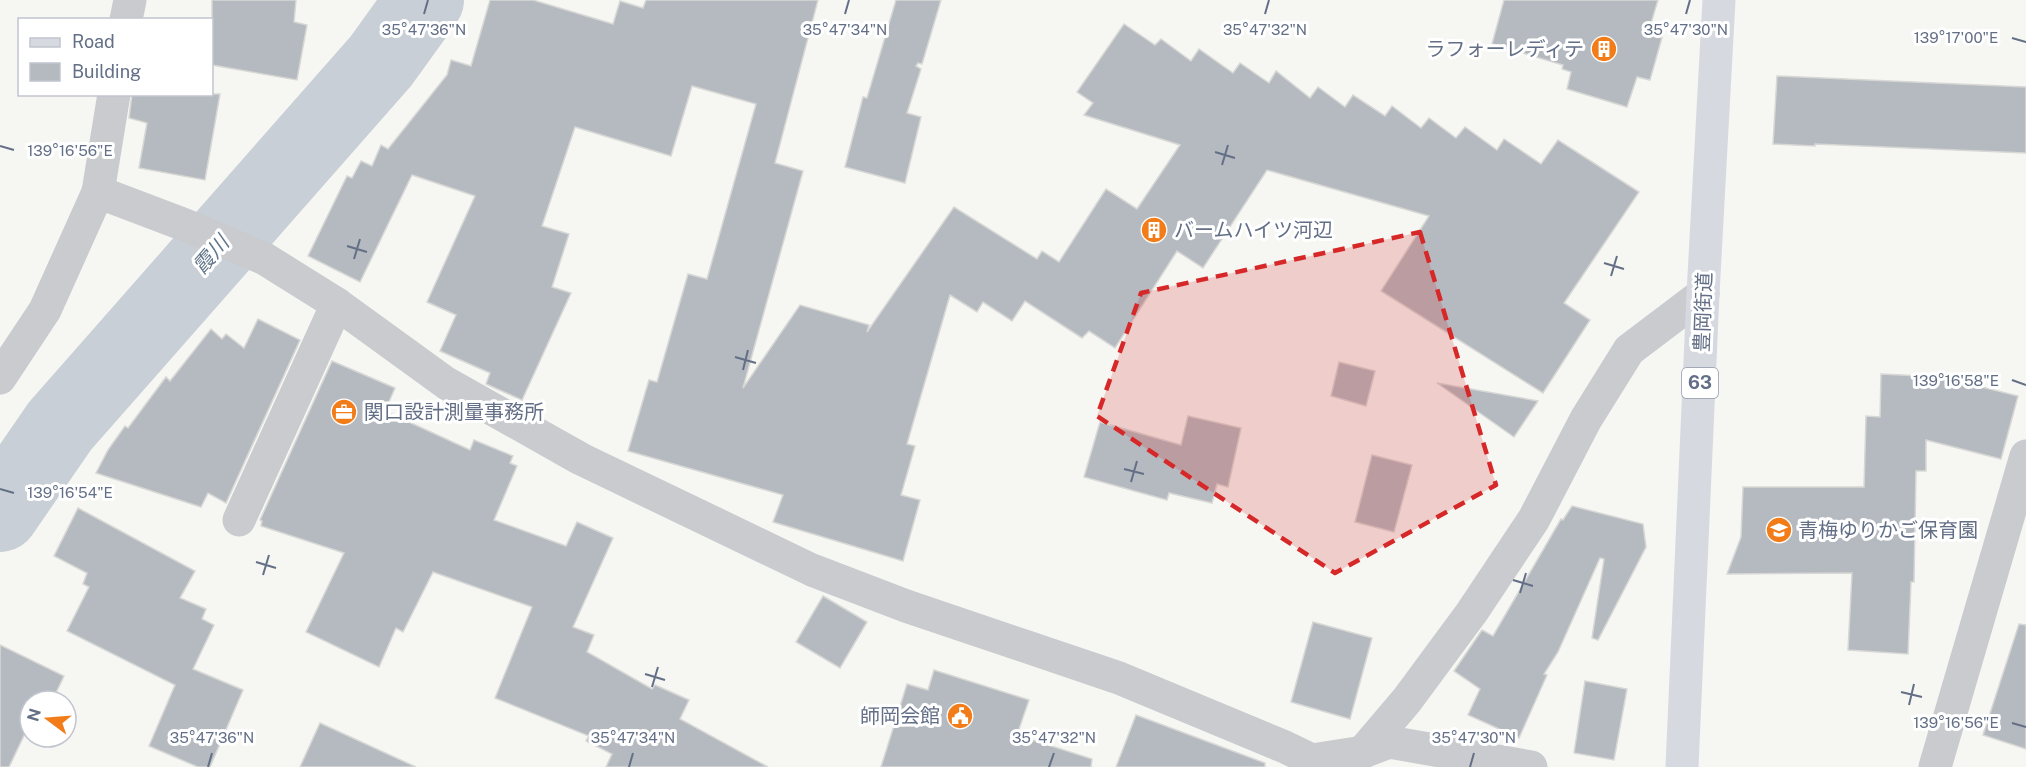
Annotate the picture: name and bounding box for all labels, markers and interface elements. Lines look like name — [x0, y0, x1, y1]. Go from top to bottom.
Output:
legend — [18, 18, 213, 96]
text: 35°47'36"N — [382, 21, 466, 38]
text: 35°47'34"N — [803, 21, 887, 38]
text: 35°47'32"N — [1223, 21, 1307, 38]
text: 35°47'30"N — [1644, 21, 1728, 38]
text: 139°17'00"E — [1914, 29, 1998, 46]
text: Road — [72, 31, 115, 52]
building icon: ラフォーレディテ — [1589, 34, 1619, 64]
place label: ラフォーレディテ — [1425, 37, 1584, 61]
text: Building — [72, 61, 141, 82]
text: 139°16'56"E — [27, 142, 113, 159]
building icon: バームハイツ河辺 — [1139, 215, 1169, 245]
place label: バームハイツ河辺 — [1174, 218, 1333, 242]
water label: 霞川 — [187, 229, 235, 279]
street label: 豊岡街道 — [1690, 272, 1716, 352]
road number: 63 — [1682, 368, 1718, 398]
text: 139°16'58"E — [1913, 372, 1999, 389]
office icon: 関口設計測量事務所 — [329, 397, 359, 427]
place label: 関口設計測量事務所 — [364, 400, 544, 424]
text: 139°16'54"E — [27, 484, 113, 501]
school or university icon: 青梅ゆりかご保育園 — [1764, 515, 1794, 545]
place label: 青梅ゆりかご保育園 — [1798, 518, 1978, 542]
north arrow — [18, 689, 78, 749]
public building icon: 師岡会館 — [945, 701, 975, 731]
place label: 師岡会館 — [860, 704, 940, 728]
text: N — [23, 706, 45, 724]
text: 139°16'56"E — [1913, 714, 1999, 731]
text: 35°47'36"N — [170, 729, 254, 746]
text: 35°47'34"N — [591, 729, 675, 746]
text: 35°47'32"N — [1012, 729, 1096, 746]
text: 35°47'30"N — [1432, 729, 1516, 746]

